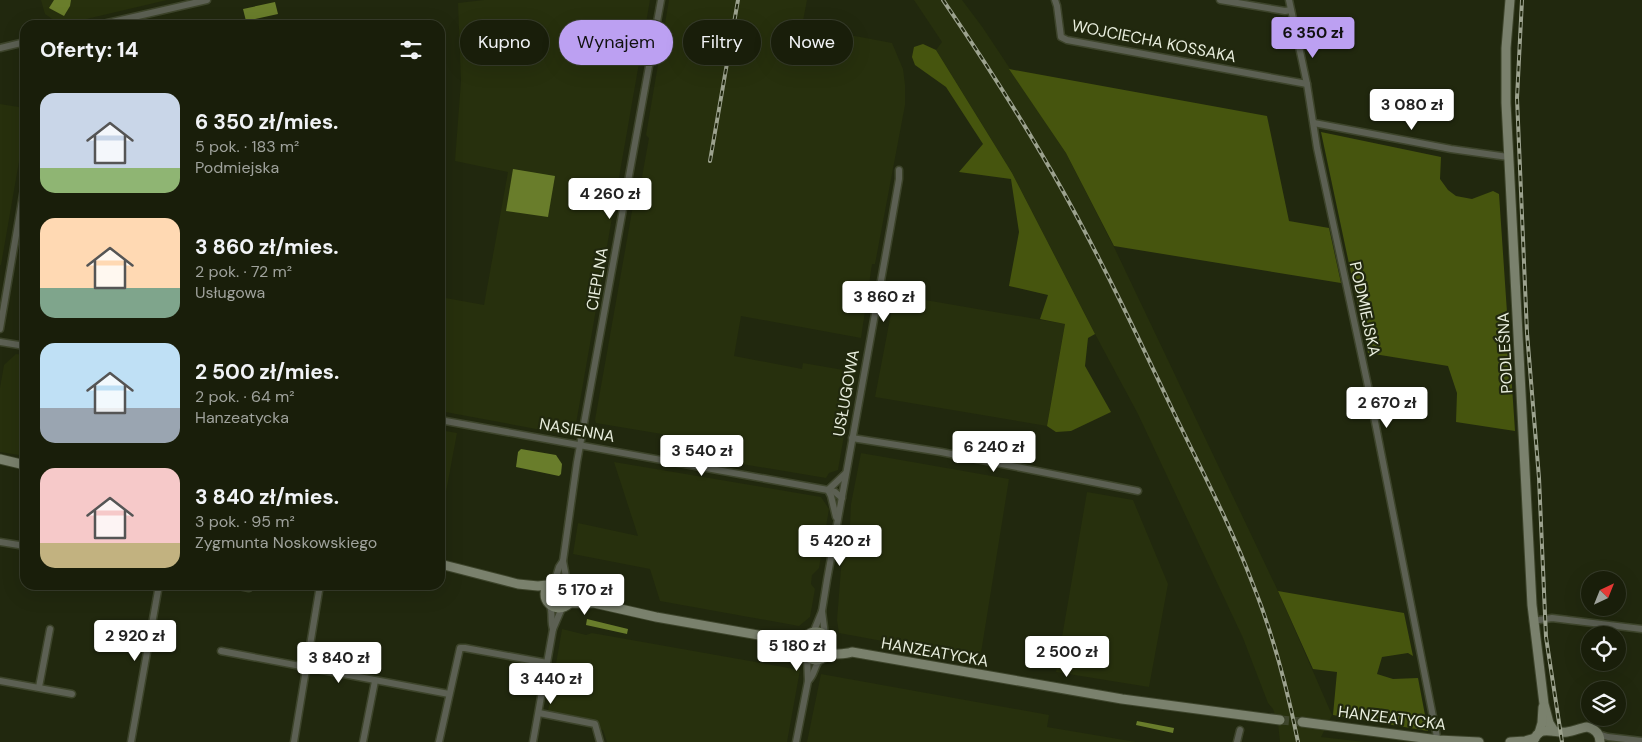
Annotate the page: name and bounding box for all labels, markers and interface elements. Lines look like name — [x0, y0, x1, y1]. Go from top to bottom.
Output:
street label: WOJCIECHA KOSSAKA — [1070, 15, 1238, 67]
pin: 6 350 zł — [1261, 17, 1365, 59]
chip: Kupno — [460, 20, 549, 65]
chip: Wynajem — [559, 20, 673, 65]
chip: Filtry — [683, 20, 761, 65]
chip: Nowe — [771, 20, 853, 65]
text: 6 350 zł — [1282, 22, 1344, 43]
text: Oferty: 14 — [40, 36, 138, 64]
icon: filters — [397, 36, 425, 64]
pin: 3 080 zł — [1360, 88, 1464, 131]
text: 3 080 zł — [1381, 94, 1443, 115]
text: 6 350 zł/mies. — [195, 108, 338, 136]
icon: home — [80, 113, 140, 173]
text: 5 pok. · 183 m² — [195, 136, 299, 157]
text: Podmiejska — [195, 157, 279, 178]
pin: 4 260 zł — [558, 178, 662, 220]
text: 4 260 zł — [579, 183, 641, 204]
text: 3 860 zł/mies. — [195, 233, 339, 261]
icon: home — [80, 238, 140, 298]
street label: CIEPLNA — [581, 245, 613, 312]
street label: PODMIEJSKA — [1345, 260, 1385, 359]
text: 2 pok. · 72 m² — [195, 261, 292, 282]
pin: 3 860 zł — [832, 280, 936, 323]
text: Usługowa — [195, 282, 265, 303]
text: 3 860 zł — [853, 286, 915, 307]
street label: PODLEŚNA — [1492, 312, 1518, 394]
street label: USŁUGOWA — [828, 348, 864, 438]
text: 2 500 zł/mies. — [195, 358, 339, 386]
icon: home — [80, 363, 140, 423]
text: 2 pok. · 64 m² — [195, 386, 294, 407]
pin: 2 670 zł — [1335, 386, 1439, 429]
text: 2 670 zł — [1357, 392, 1417, 413]
text: Hanzeatycka — [195, 407, 289, 428]
street label: NASIENNA — [538, 413, 617, 447]
pin: 6 240 zł — [942, 430, 1046, 473]
pin: 3 540 zł — [650, 434, 754, 477]
text: 6 240 zł — [963, 436, 1025, 457]
text: 3 540 zł — [671, 440, 733, 461]
text: 3 840 zł/mies. — [195, 483, 339, 511]
icon: home — [80, 488, 140, 548]
text: 3 pok. · 95 m² — [195, 511, 295, 532]
pin: 5 420 zł — [788, 524, 892, 567]
text: 5 420 zł — [810, 530, 870, 551]
text: Zygmunta Noskowskiego — [195, 532, 377, 553]
north arrow — [1581, 571, 1626, 616]
map controls — [1581, 571, 1626, 726]
pin: 5 170 zł — [533, 574, 637, 616]
text: 5 170 zł — [557, 579, 613, 600]
pin: 2 920 zł — [83, 620, 187, 662]
text: 2 920 zł — [105, 625, 165, 646]
button: locate — [1581, 626, 1626, 671]
pin: 5 180 zł — [745, 630, 849, 672]
street label: HANZEATYCKA — [880, 632, 991, 672]
text: 5 180 zł — [768, 635, 826, 656]
pin: 2 500 zł — [1015, 636, 1119, 678]
text: 2 500 zł — [1036, 641, 1098, 662]
pin: 3 840 zł — [287, 642, 391, 684]
text: 3 840 zł — [308, 647, 370, 668]
pin: 3 440 zł — [499, 662, 603, 705]
text: 3 440 zł — [520, 668, 582, 689]
button: layers — [1581, 681, 1626, 726]
street label: HANZEATYCKA — [1337, 701, 1448, 735]

